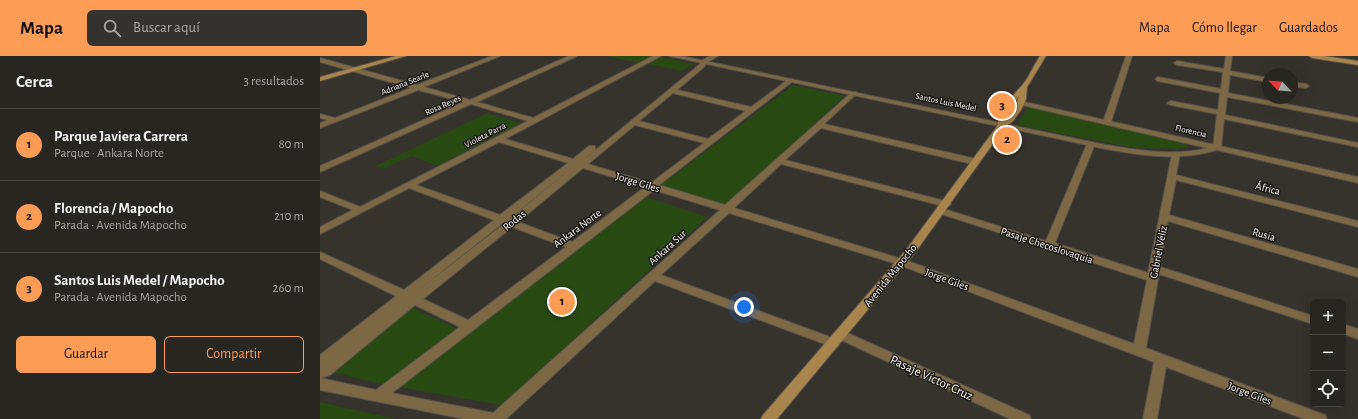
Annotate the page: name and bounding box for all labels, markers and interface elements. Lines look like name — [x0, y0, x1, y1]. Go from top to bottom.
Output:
search box — [87, 10, 367, 46]
icon: search — [101, 17, 123, 39]
text: Mapa — [20, 19, 63, 38]
text: Buscar aquí — [133, 20, 200, 35]
text: Mapa — [1139, 21, 1170, 35]
text: Cómo llegar — [1192, 21, 1257, 35]
text: Guardados — [1279, 21, 1338, 35]
north arrow — [1262, 68, 1298, 104]
street label: Adriana Searle — [380, 70, 430, 97]
text: Cerca — [16, 73, 53, 90]
text: 3 resultados — [244, 75, 304, 88]
pin: 3 — [989, 91, 1015, 121]
street label: Santos Luis Medel — [915, 92, 977, 113]
street label: Rosa Reyes — [424, 94, 462, 117]
street label: Violeta Parra — [463, 121, 507, 150]
street label: Florencia — [1174, 124, 1207, 139]
pin: 2 — [994, 125, 1020, 155]
text: Parque Javiera Carrera — [54, 129, 188, 144]
text: 1 — [27, 138, 31, 151]
text: 80 m — [278, 138, 304, 151]
text: Parque · Ankara Norte — [54, 147, 164, 160]
street label: Jorge Giles — [615, 171, 661, 194]
street label: África — [1254, 179, 1282, 197]
text: Florencia / Mapocho — [54, 201, 174, 216]
street label: Ankara Norte — [551, 207, 603, 250]
street label: Rodas — [501, 208, 528, 233]
text: 2 — [26, 210, 32, 223]
text: 210 m — [274, 210, 304, 223]
text: Parada · Avenida Mapocho — [54, 219, 187, 232]
street label: Gabriel Véliz — [1148, 224, 1169, 279]
street label: Pasaje Checoslovaquia — [999, 225, 1094, 266]
street label: Rusia — [1251, 226, 1277, 243]
street label: Ankara Sur — [646, 228, 689, 267]
street label: Avenida Mapocho — [862, 242, 919, 309]
street label: Jorge Giles — [924, 267, 970, 292]
text: Santos Luis Medel / Mapocho — [54, 273, 225, 288]
text: 3 — [26, 282, 32, 295]
text: 260 m — [273, 282, 304, 295]
pin: 1 — [549, 287, 575, 317]
text: Parada · Avenida Mapocho — [54, 291, 187, 304]
your location — [734, 297, 754, 317]
map controls — [1310, 299, 1346, 407]
button: + — [1310, 299, 1346, 335]
button: − — [1310, 335, 1346, 371]
button: Guardar — [16, 336, 156, 373]
button: Compartir — [164, 336, 304, 373]
street label: Pasaje Víctor Cruz — [888, 354, 975, 403]
button: locate — [1310, 371, 1346, 407]
street label: Jorge Giles — [1227, 380, 1273, 407]

